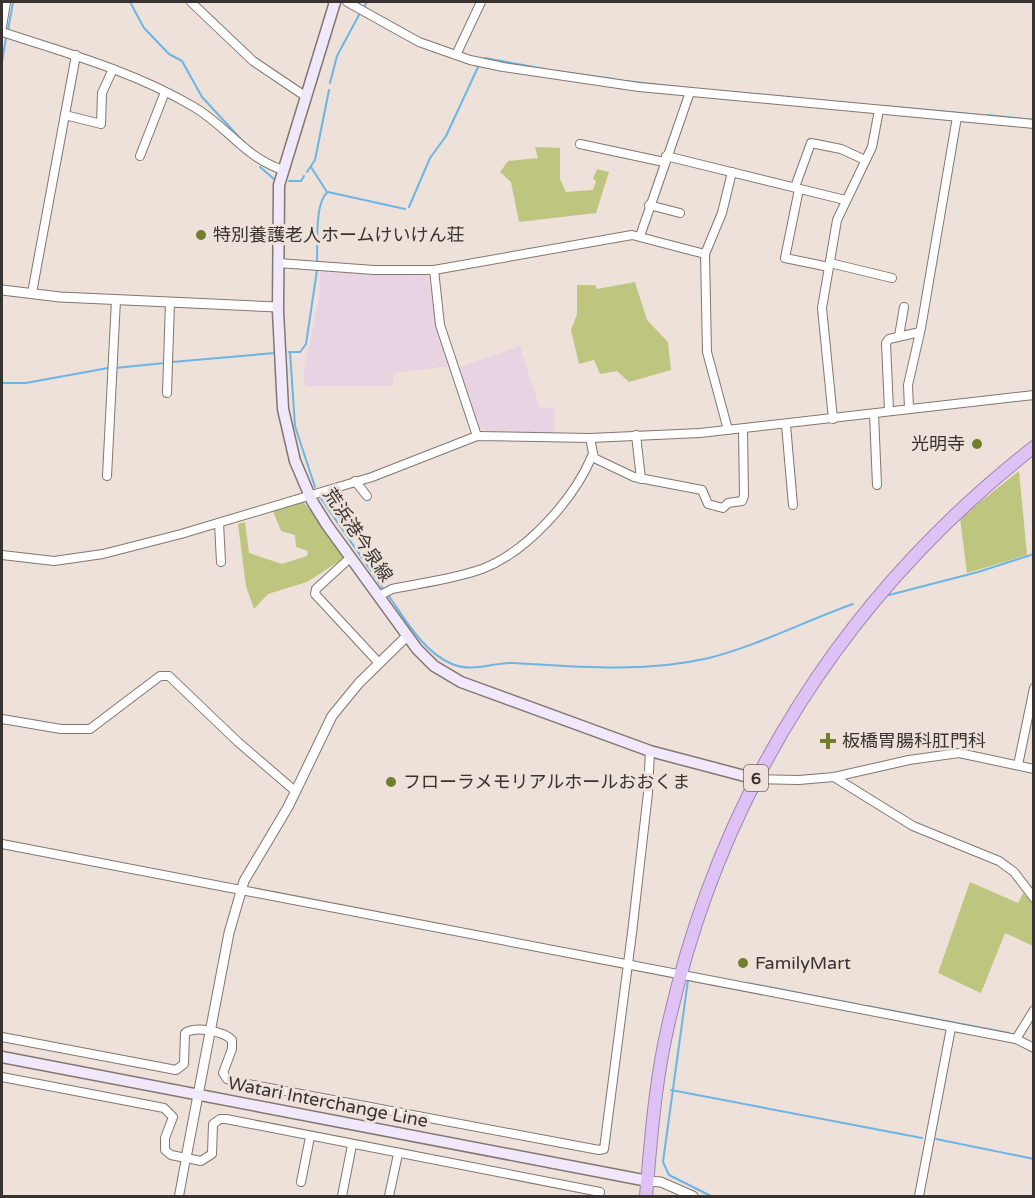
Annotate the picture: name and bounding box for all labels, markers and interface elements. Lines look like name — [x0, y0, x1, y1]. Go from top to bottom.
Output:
place label: 特別養護老人ホームけいけん荘 — [213, 224, 464, 246]
marker: 特別養護老人ホームけいけん荘 — [194, 228, 208, 242]
place label: 光明寺 — [911, 433, 965, 455]
marker: 光明寺 — [970, 437, 984, 451]
street label: 荒浜港今泉線 — [319, 484, 397, 586]
place label: 板橋胃腸科肛門科 — [842, 730, 986, 752]
marker: 板橋胃腸科肛門科 — [819, 732, 837, 750]
road number: 6 — [744, 765, 768, 791]
place label: フローラメモリアルホールおおくま — [403, 771, 690, 793]
marker: フローラメモリアルホールおおくま — [384, 775, 398, 789]
place label: FamilyMart — [755, 952, 851, 974]
marker: FamilyMart — [736, 956, 750, 970]
street label: Watari Interchange Line — [226, 1072, 430, 1132]

